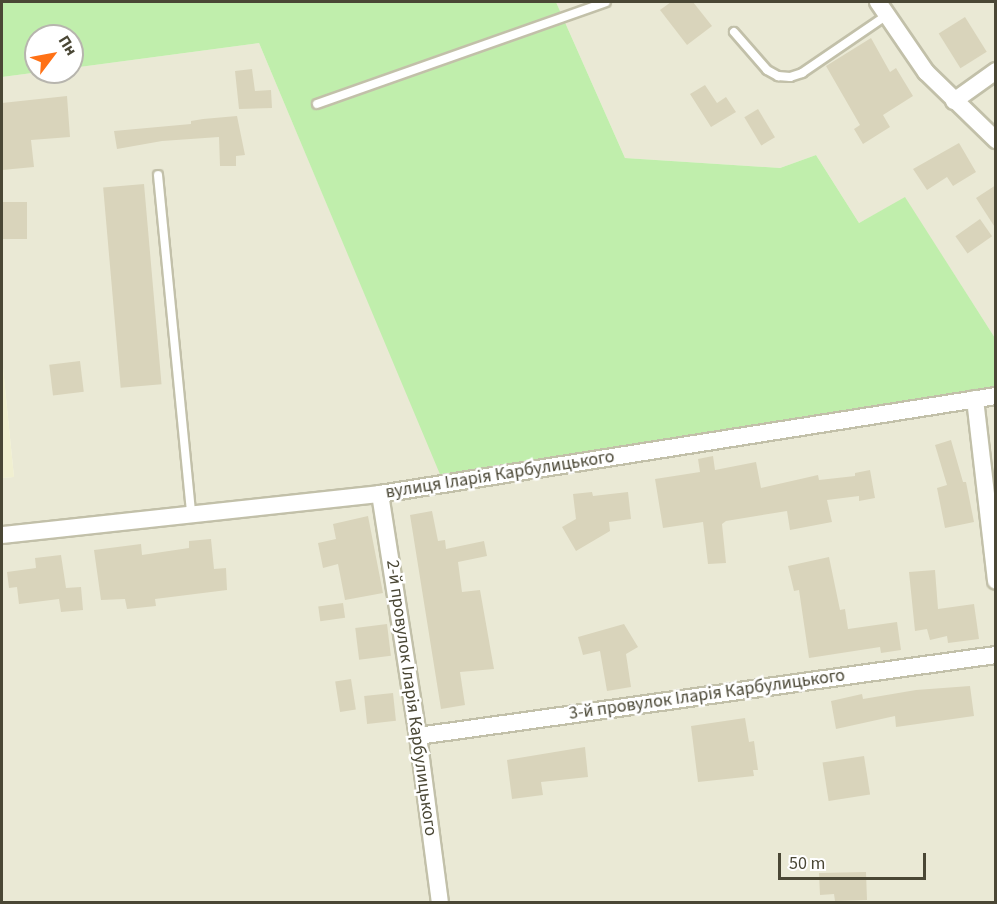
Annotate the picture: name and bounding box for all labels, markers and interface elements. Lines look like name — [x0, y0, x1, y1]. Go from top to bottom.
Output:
north arrow — [24, 24, 84, 84]
text: Пн — [53, 31, 82, 60]
street label: вулиця Іларія Карбулицького — [384, 446, 616, 504]
street label: 2-й провулок Іларія Карбулицького — [381, 559, 441, 837]
street label: 3-й провулок Іларія Карбулицького — [568, 665, 846, 725]
scale bar — [781, 841, 930, 879]
text: 50 m — [789, 851, 825, 876]

